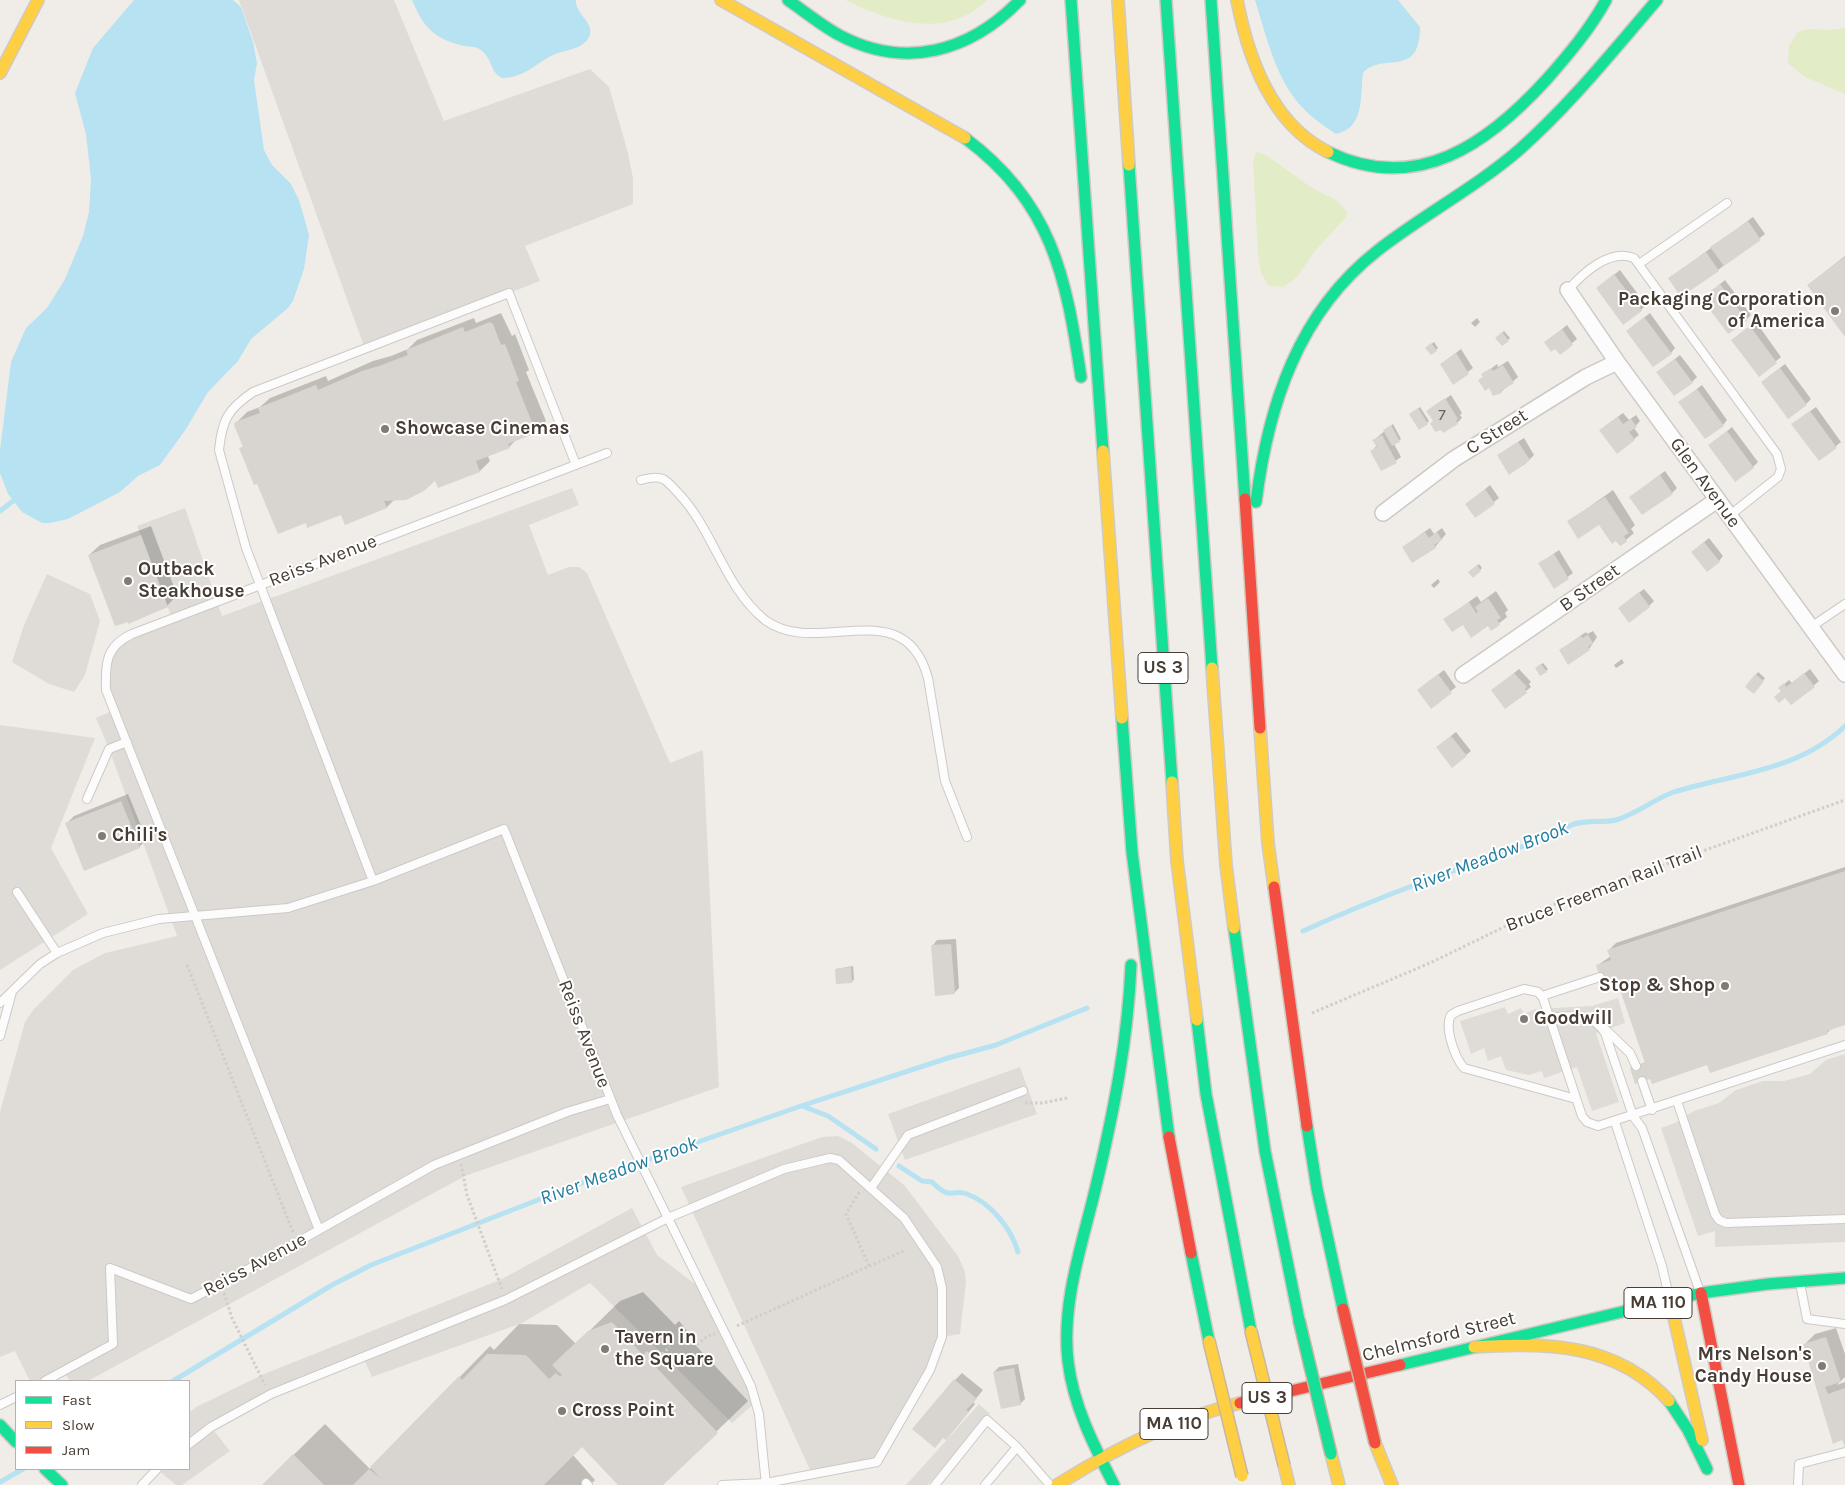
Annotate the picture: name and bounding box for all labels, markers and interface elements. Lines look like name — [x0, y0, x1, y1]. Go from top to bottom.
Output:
place label: Packaging Corporation of America — [1618, 289, 1825, 333]
marker: Packaging Corporation of America — [1829, 305, 1841, 317]
street label: C Street — [1462, 404, 1532, 460]
house number: 7 — [1438, 405, 1446, 425]
place label: Showcase Cinemas — [395, 418, 570, 440]
marker: Showcase Cinemas — [379, 423, 391, 435]
street label: Glen Avenue — [1665, 433, 1745, 533]
street label: Reiss Avenue — [266, 530, 380, 592]
place label: Outback Steakhouse — [138, 559, 245, 603]
street label: B Street — [1555, 559, 1625, 617]
marker: Outback Steakhouse — [122, 575, 134, 587]
road number: US 3 — [1138, 652, 1188, 684]
water label: River Meadow Brook — [1408, 816, 1572, 898]
place label: Chili's — [112, 825, 168, 847]
marker: Chili's — [96, 830, 108, 842]
street label: Bruce Freeman Rail Trail — [1502, 841, 1706, 937]
place label: Stop & Shop — [1599, 975, 1715, 997]
street label: Reiss Avenue — [553, 977, 615, 1091]
marker: Stop & Shop — [1719, 980, 1731, 992]
place label: Goodwill — [1534, 1008, 1612, 1030]
marker: Goodwill — [1518, 1013, 1530, 1025]
water label: River Meadow Brook — [537, 1131, 701, 1211]
street label: Reiss Avenue — [199, 1228, 311, 1302]
road number: MA 110 — [1624, 1288, 1692, 1319]
street label: Chelmsford Street — [1360, 1307, 1518, 1367]
place label: Tavern in the Square — [615, 1327, 713, 1371]
marker: Tavern in the Square — [599, 1343, 611, 1355]
place label: Mrs Nelson's Candy House — [1695, 1344, 1812, 1388]
marker: Mrs Nelson's Candy House — [1816, 1360, 1828, 1372]
legend — [15, 1380, 190, 1470]
road number: US 3 — [1242, 1382, 1292, 1414]
text: Fast — [62, 1391, 91, 1409]
place label: Cross Point — [572, 1400, 674, 1422]
marker: Cross Point — [556, 1405, 568, 1417]
road number: MA 110 — [1140, 1408, 1208, 1440]
text: Slow — [62, 1416, 94, 1434]
text: Jam — [62, 1441, 90, 1459]

